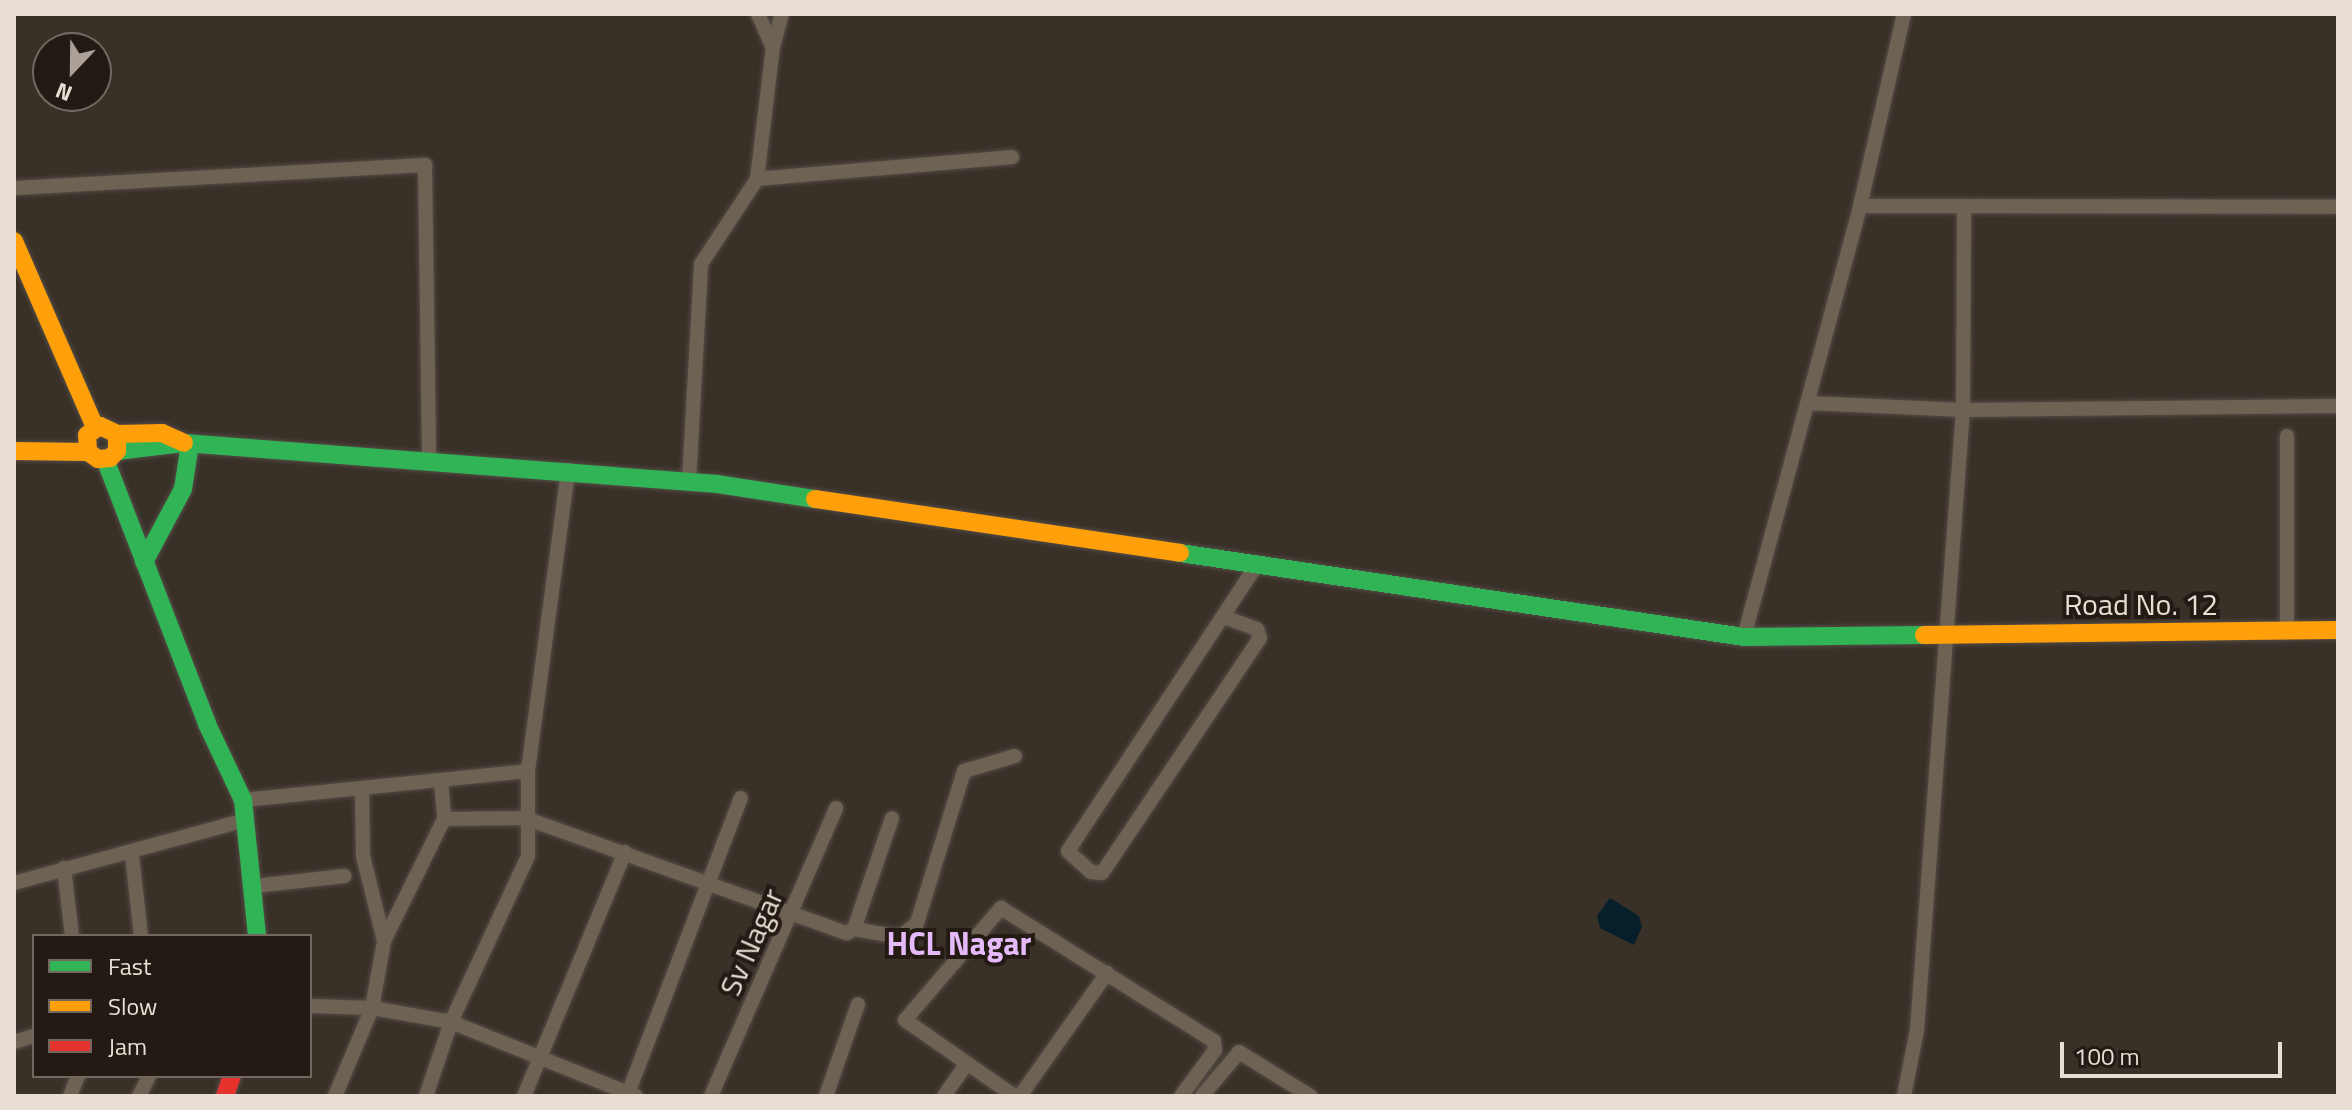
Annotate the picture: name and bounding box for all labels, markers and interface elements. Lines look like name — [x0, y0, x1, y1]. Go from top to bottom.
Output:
north arrow — [32, 32, 112, 112]
text: N — [50, 74, 77, 111]
street label: Road No. 12 — [2064, 586, 2218, 622]
street label: Sv Nagar — [712, 883, 790, 1001]
district label: HCL Nagar — [886, 924, 1032, 962]
legend — [32, 934, 312, 1078]
text: Fast — [108, 948, 151, 984]
text: Slow — [108, 988, 157, 1024]
scale bar — [2064, 1026, 2286, 1076]
text: Jam — [108, 1028, 147, 1064]
text: 100 m — [2074, 1038, 2140, 1074]

